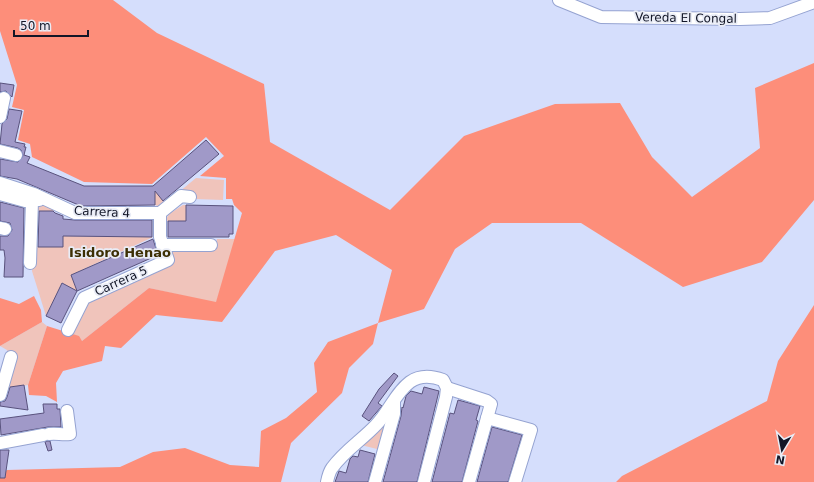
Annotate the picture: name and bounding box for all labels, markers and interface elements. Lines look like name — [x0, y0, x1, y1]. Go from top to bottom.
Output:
street label: Vereda El Congal — [635, 10, 737, 26]
scale bar — [14, 12, 88, 38]
text: 50 m — [20, 19, 51, 33]
street label: Carrera 4 — [74, 204, 130, 220]
district label: Isidoro Henao — [69, 245, 171, 260]
street label: Carrera 5 — [92, 263, 150, 299]
north arrow — [762, 430, 802, 470]
text: N — [775, 452, 786, 467]

